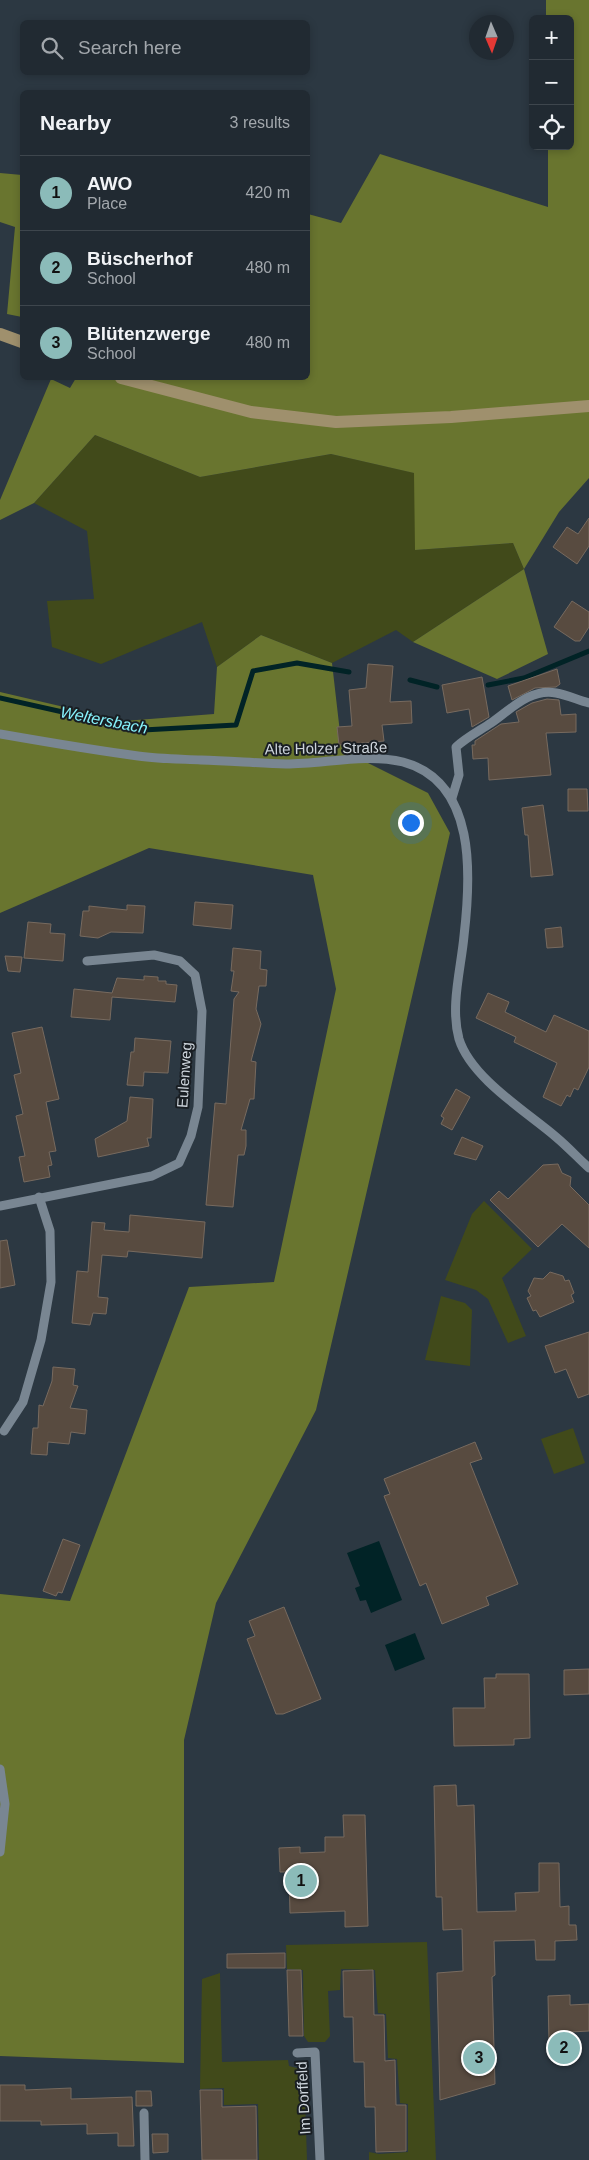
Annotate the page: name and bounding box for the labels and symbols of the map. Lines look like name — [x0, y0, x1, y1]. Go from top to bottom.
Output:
north arrow — [469, 15, 514, 60]
water label: Weltersbach — [59, 703, 149, 737]
street label: Alte Holzer Straße — [265, 738, 387, 758]
your location — [398, 810, 424, 836]
street label: Eulenweg — [173, 1042, 195, 1108]
pin: 1 — [285, 1862, 317, 1900]
pin: 2 — [548, 2029, 580, 2067]
pin: 3 — [463, 2039, 495, 2077]
street label: Im Dorffeld — [293, 2061, 313, 2135]

